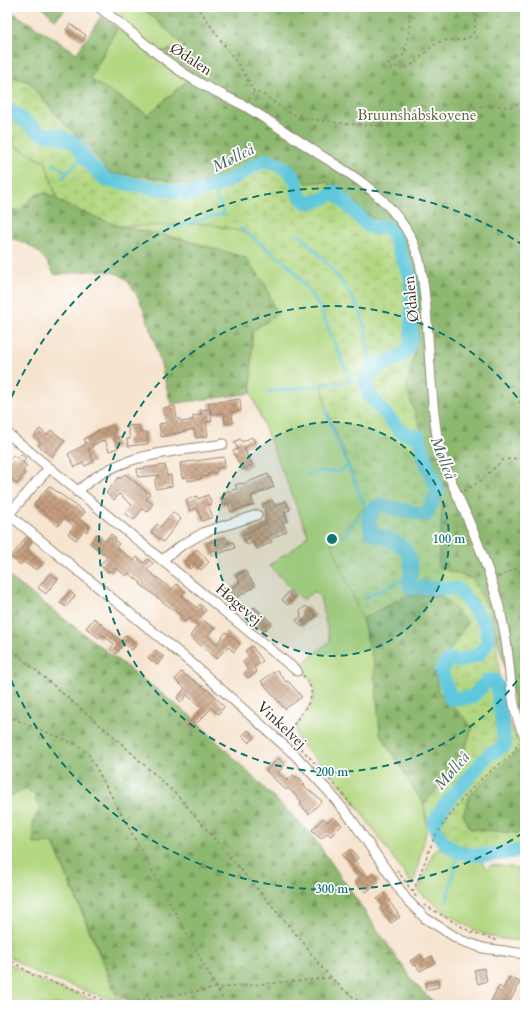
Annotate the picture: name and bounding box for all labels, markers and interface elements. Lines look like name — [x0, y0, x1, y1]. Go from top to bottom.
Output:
street label: Ødalen — [166, 38, 216, 80]
park label: Bruunshåbskovene — [357, 105, 477, 125]
water label: Mølleå — [208, 138, 258, 178]
street label: Ødalen — [399, 274, 423, 323]
water label: Mølleå — [425, 434, 462, 483]
text: 100 m — [433, 531, 466, 547]
centre of rings — [325, 532, 339, 546]
street label: Høgevej — [212, 579, 266, 629]
street label: Vinkelvej — [253, 697, 311, 753]
water label: Mølleå — [429, 746, 475, 795]
text: 200 m — [316, 764, 349, 780]
text: 300 m — [316, 881, 349, 897]

